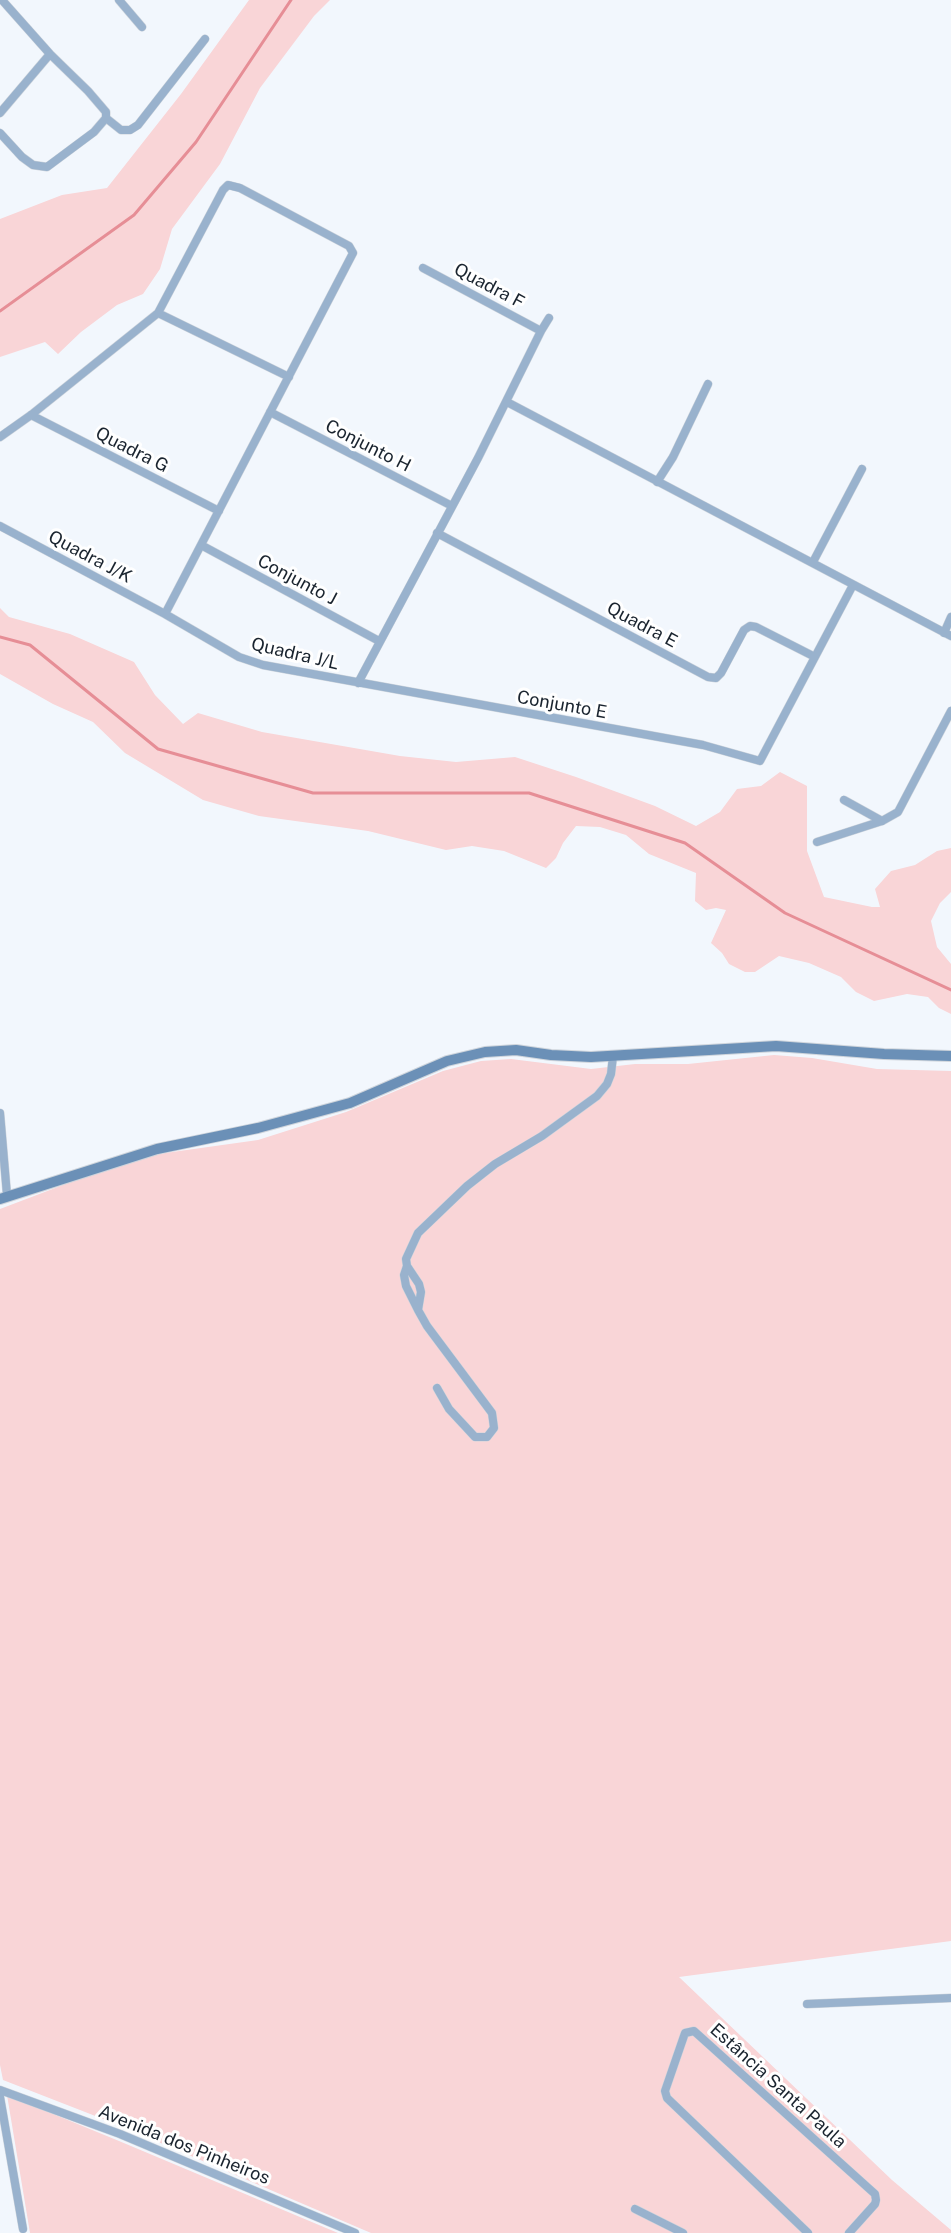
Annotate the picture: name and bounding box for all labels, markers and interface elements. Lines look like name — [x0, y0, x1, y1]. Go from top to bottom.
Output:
street label: Quadra F — [450, 259, 528, 313]
street label: Conjunto H — [322, 415, 414, 477]
street label: Quadra G — [92, 422, 172, 478]
street label: Quadra J/K — [45, 526, 135, 588]
street label: Conjunto J — [254, 550, 340, 610]
street label: Quadra E — [603, 597, 681, 653]
street label: Quadra J/L — [249, 633, 341, 675]
street label: Conjunto E — [515, 686, 609, 724]
street label: Estância Santa Paula — [705, 2019, 851, 2153]
street label: Avenida dos Pinheiros — [95, 2101, 273, 2189]

